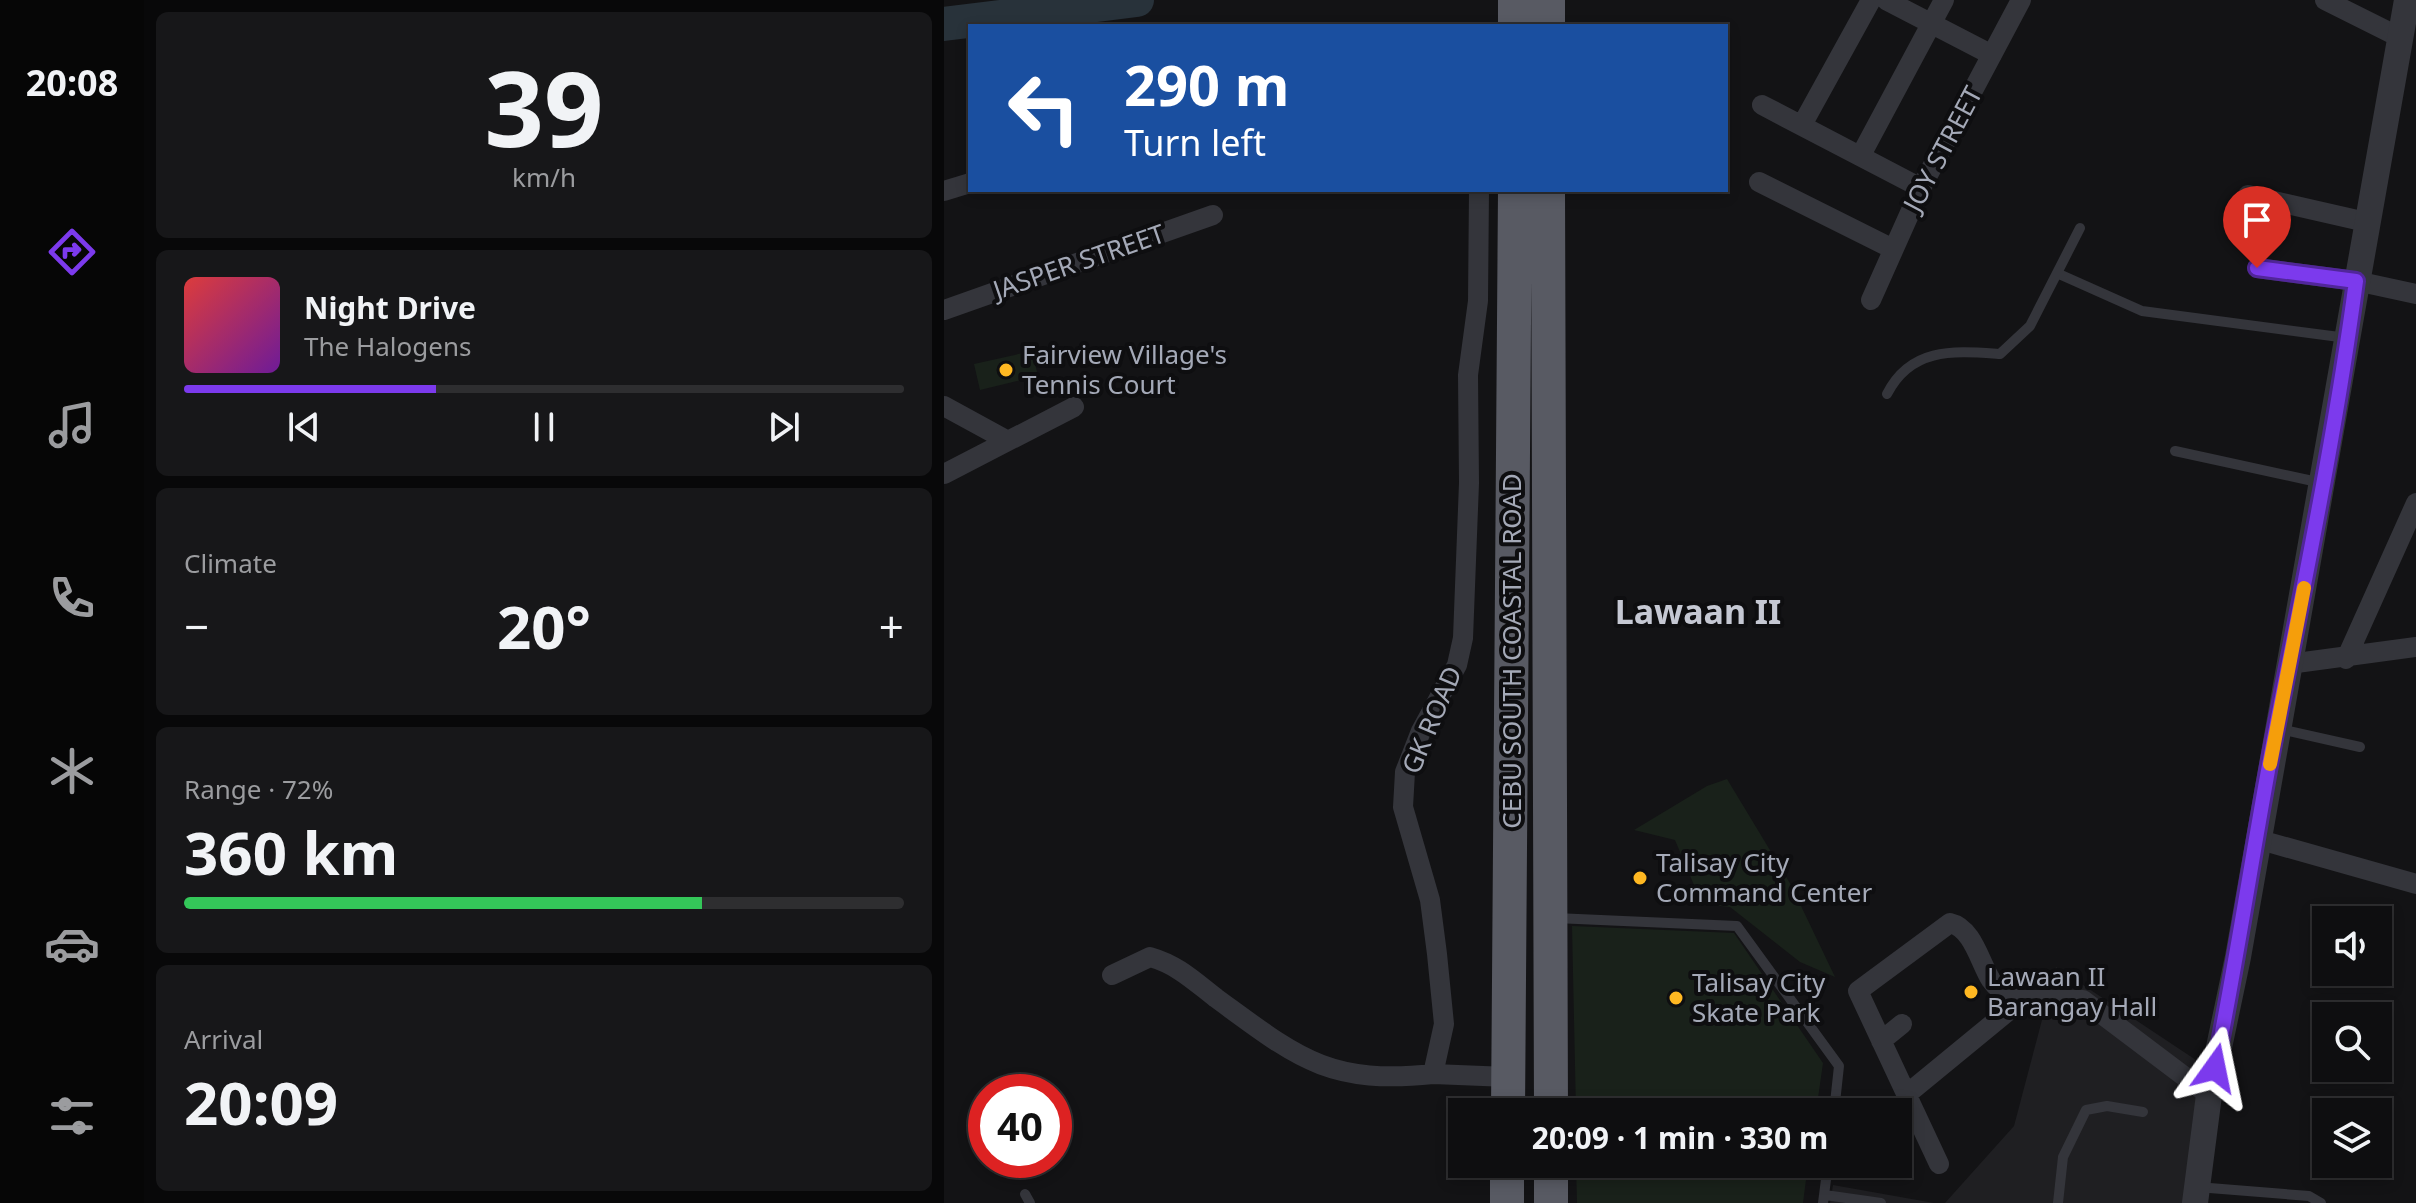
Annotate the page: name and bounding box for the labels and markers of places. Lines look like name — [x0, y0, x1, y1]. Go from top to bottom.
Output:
pin — [2223, 186, 2291, 268]
place label: Fairview Village's Tennis Court — [1022, 336, 1227, 402]
marker: Fairview Village's Tennis Court — [997, 361, 1015, 379]
place label: Talisay City Command Center — [1656, 844, 1872, 910]
marker: Talisay City Command Center — [1631, 869, 1649, 887]
place label: Lawaan II Barangay Hall — [1987, 958, 2157, 1024]
place label: Talisay City Skate Park — [1692, 964, 1826, 1030]
marker: Lawaan II Barangay Hall — [1962, 983, 1980, 1001]
marker: Talisay City Skate Park — [1667, 989, 1685, 1007]

